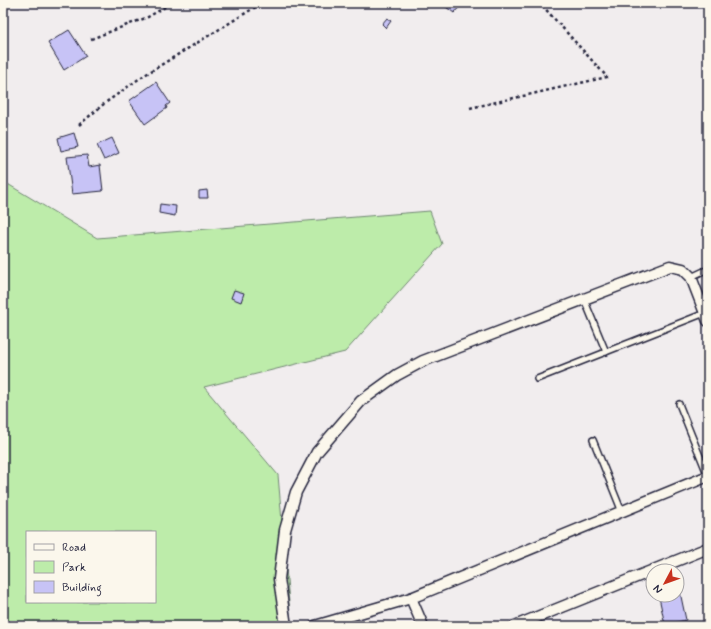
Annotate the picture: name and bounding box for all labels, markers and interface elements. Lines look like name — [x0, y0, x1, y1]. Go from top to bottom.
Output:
legend — [26, 531, 156, 603]
text: Road — [62, 540, 86, 556]
text: Park — [62, 560, 86, 576]
north arrow — [645, 563, 685, 603]
text: Building — [62, 580, 102, 597]
text: N — [651, 582, 666, 596]

